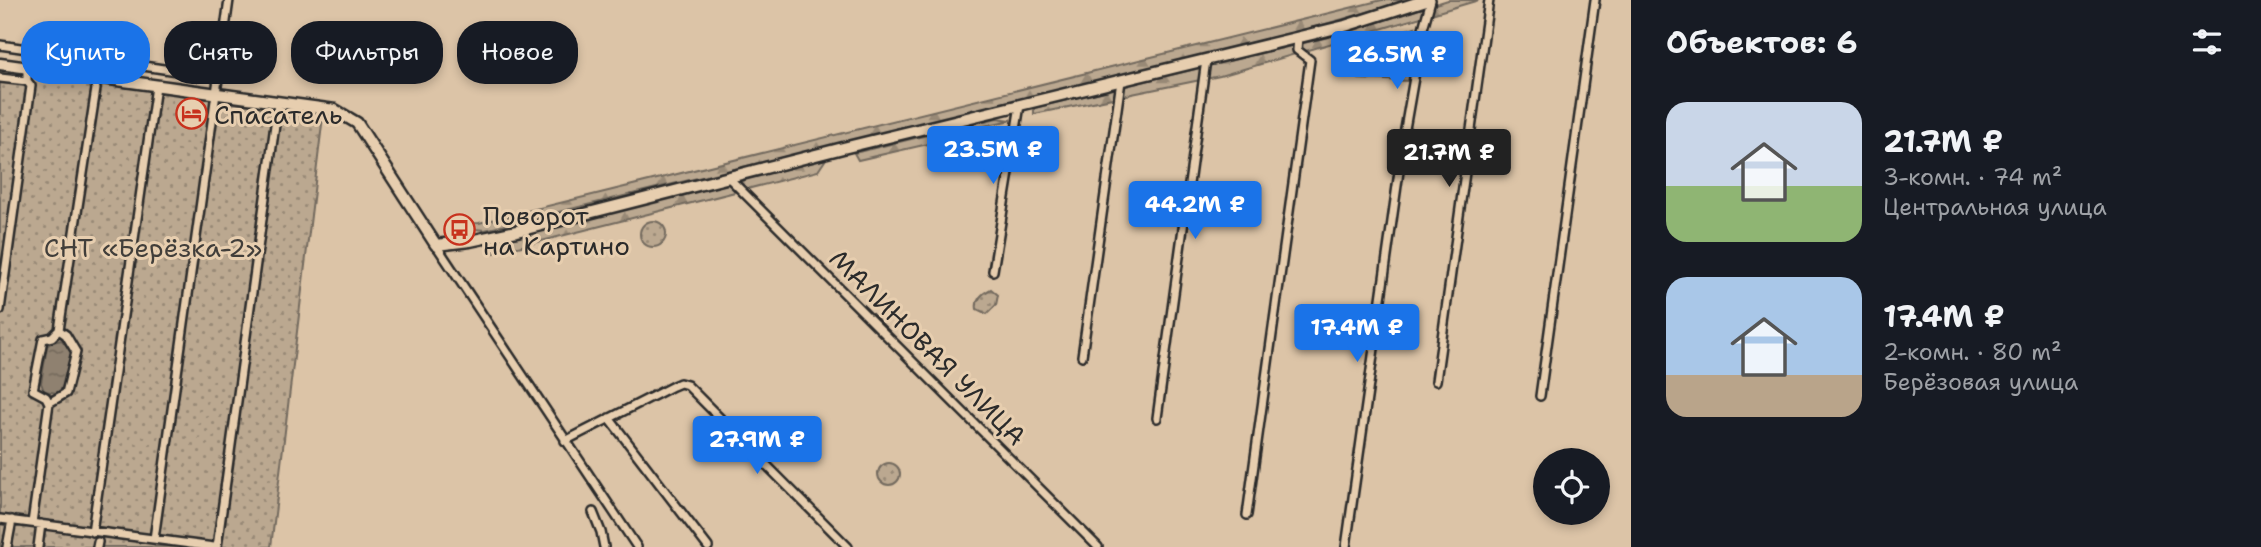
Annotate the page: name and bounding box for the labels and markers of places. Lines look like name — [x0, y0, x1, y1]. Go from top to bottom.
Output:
pin: 26.5M ₽ — [1332, 32, 1462, 91]
hotel icon: Спасатель — [174, 97, 208, 131]
place label: Спасатель — [214, 97, 342, 132]
pin: 23.5M ₽ — [928, 127, 1058, 186]
pin: 21.7M ₽ — [1384, 130, 1514, 189]
pin: 44.2M ₽ — [1130, 182, 1260, 241]
place label: Поворот на Картино — [483, 198, 630, 263]
bus stop icon: Поворот на Картино — [443, 213, 477, 247]
pin: 17.4M ₽ — [1292, 304, 1422, 364]
pin: 27.9M ₽ — [692, 416, 822, 476]

